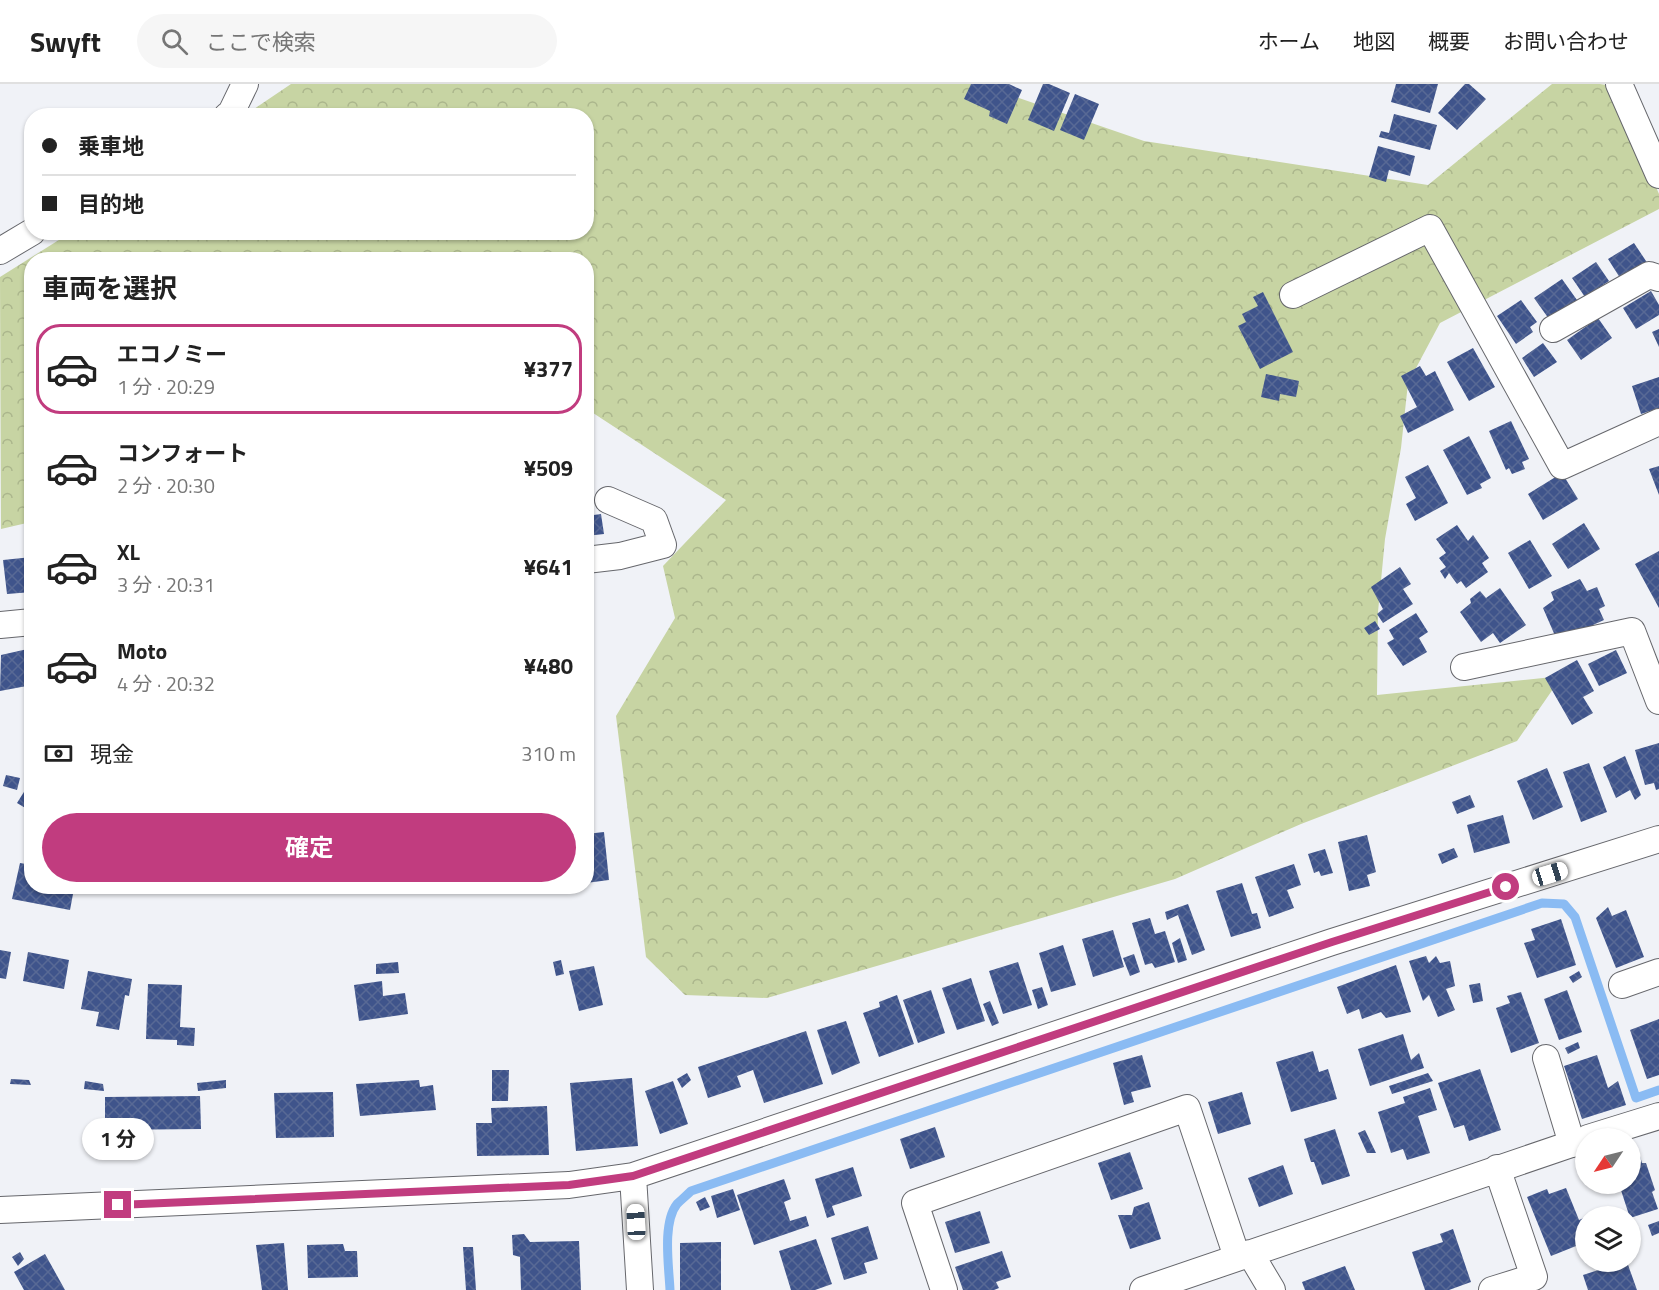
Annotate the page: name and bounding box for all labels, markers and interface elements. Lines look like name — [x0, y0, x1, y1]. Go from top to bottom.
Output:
search box — [137, 14, 557, 68]
text: Swyft — [30, 20, 101, 63]
icon: search — [158, 25, 191, 58]
text: ここで検索 — [206, 25, 316, 59]
text: ホーム — [1258, 25, 1320, 57]
text: 地図 — [1353, 25, 1395, 57]
text: 概要 — [1428, 25, 1470, 57]
text: お問い合わせ — [1503, 25, 1629, 57]
text: 乗車地 — [78, 129, 144, 163]
text: 目的地 — [78, 187, 144, 221]
text: 車両を選択 — [42, 267, 177, 308]
text: エコノミー — [117, 337, 227, 371]
icon: car — [45, 342, 99, 396]
text: ¥377 — [524, 352, 573, 386]
text: 1 分 · 20:29 — [117, 371, 215, 402]
text: コンフォート — [117, 436, 248, 470]
icon: car — [45, 441, 99, 495]
text: ¥509 — [524, 451, 573, 485]
text: 2 分 · 20:30 — [117, 470, 215, 501]
text: XL — [117, 535, 140, 569]
icon: car — [45, 540, 99, 594]
text: ¥641 — [524, 550, 573, 584]
text: 3 分 · 20:31 — [117, 569, 215, 600]
text: Moto — [117, 634, 167, 668]
icon: car — [45, 639, 99, 693]
text: ¥480 — [524, 649, 573, 683]
text: 4 分 · 20:32 — [117, 668, 215, 699]
icon: cash — [42, 737, 75, 770]
text: 現金 — [90, 737, 134, 771]
text: 310 m — [521, 738, 576, 769]
button: 確定 — [42, 813, 576, 882]
car — [1530, 860, 1570, 888]
route start — [1492, 873, 1519, 900]
callout: 1 分 — [82, 1118, 154, 1160]
text: 1 分 — [100, 1123, 136, 1154]
north arrow — [1575, 1128, 1641, 1194]
map controls — [1575, 1128, 1641, 1272]
route end — [104, 1191, 131, 1218]
car — [626, 1204, 646, 1240]
button: layers — [1575, 1206, 1641, 1272]

